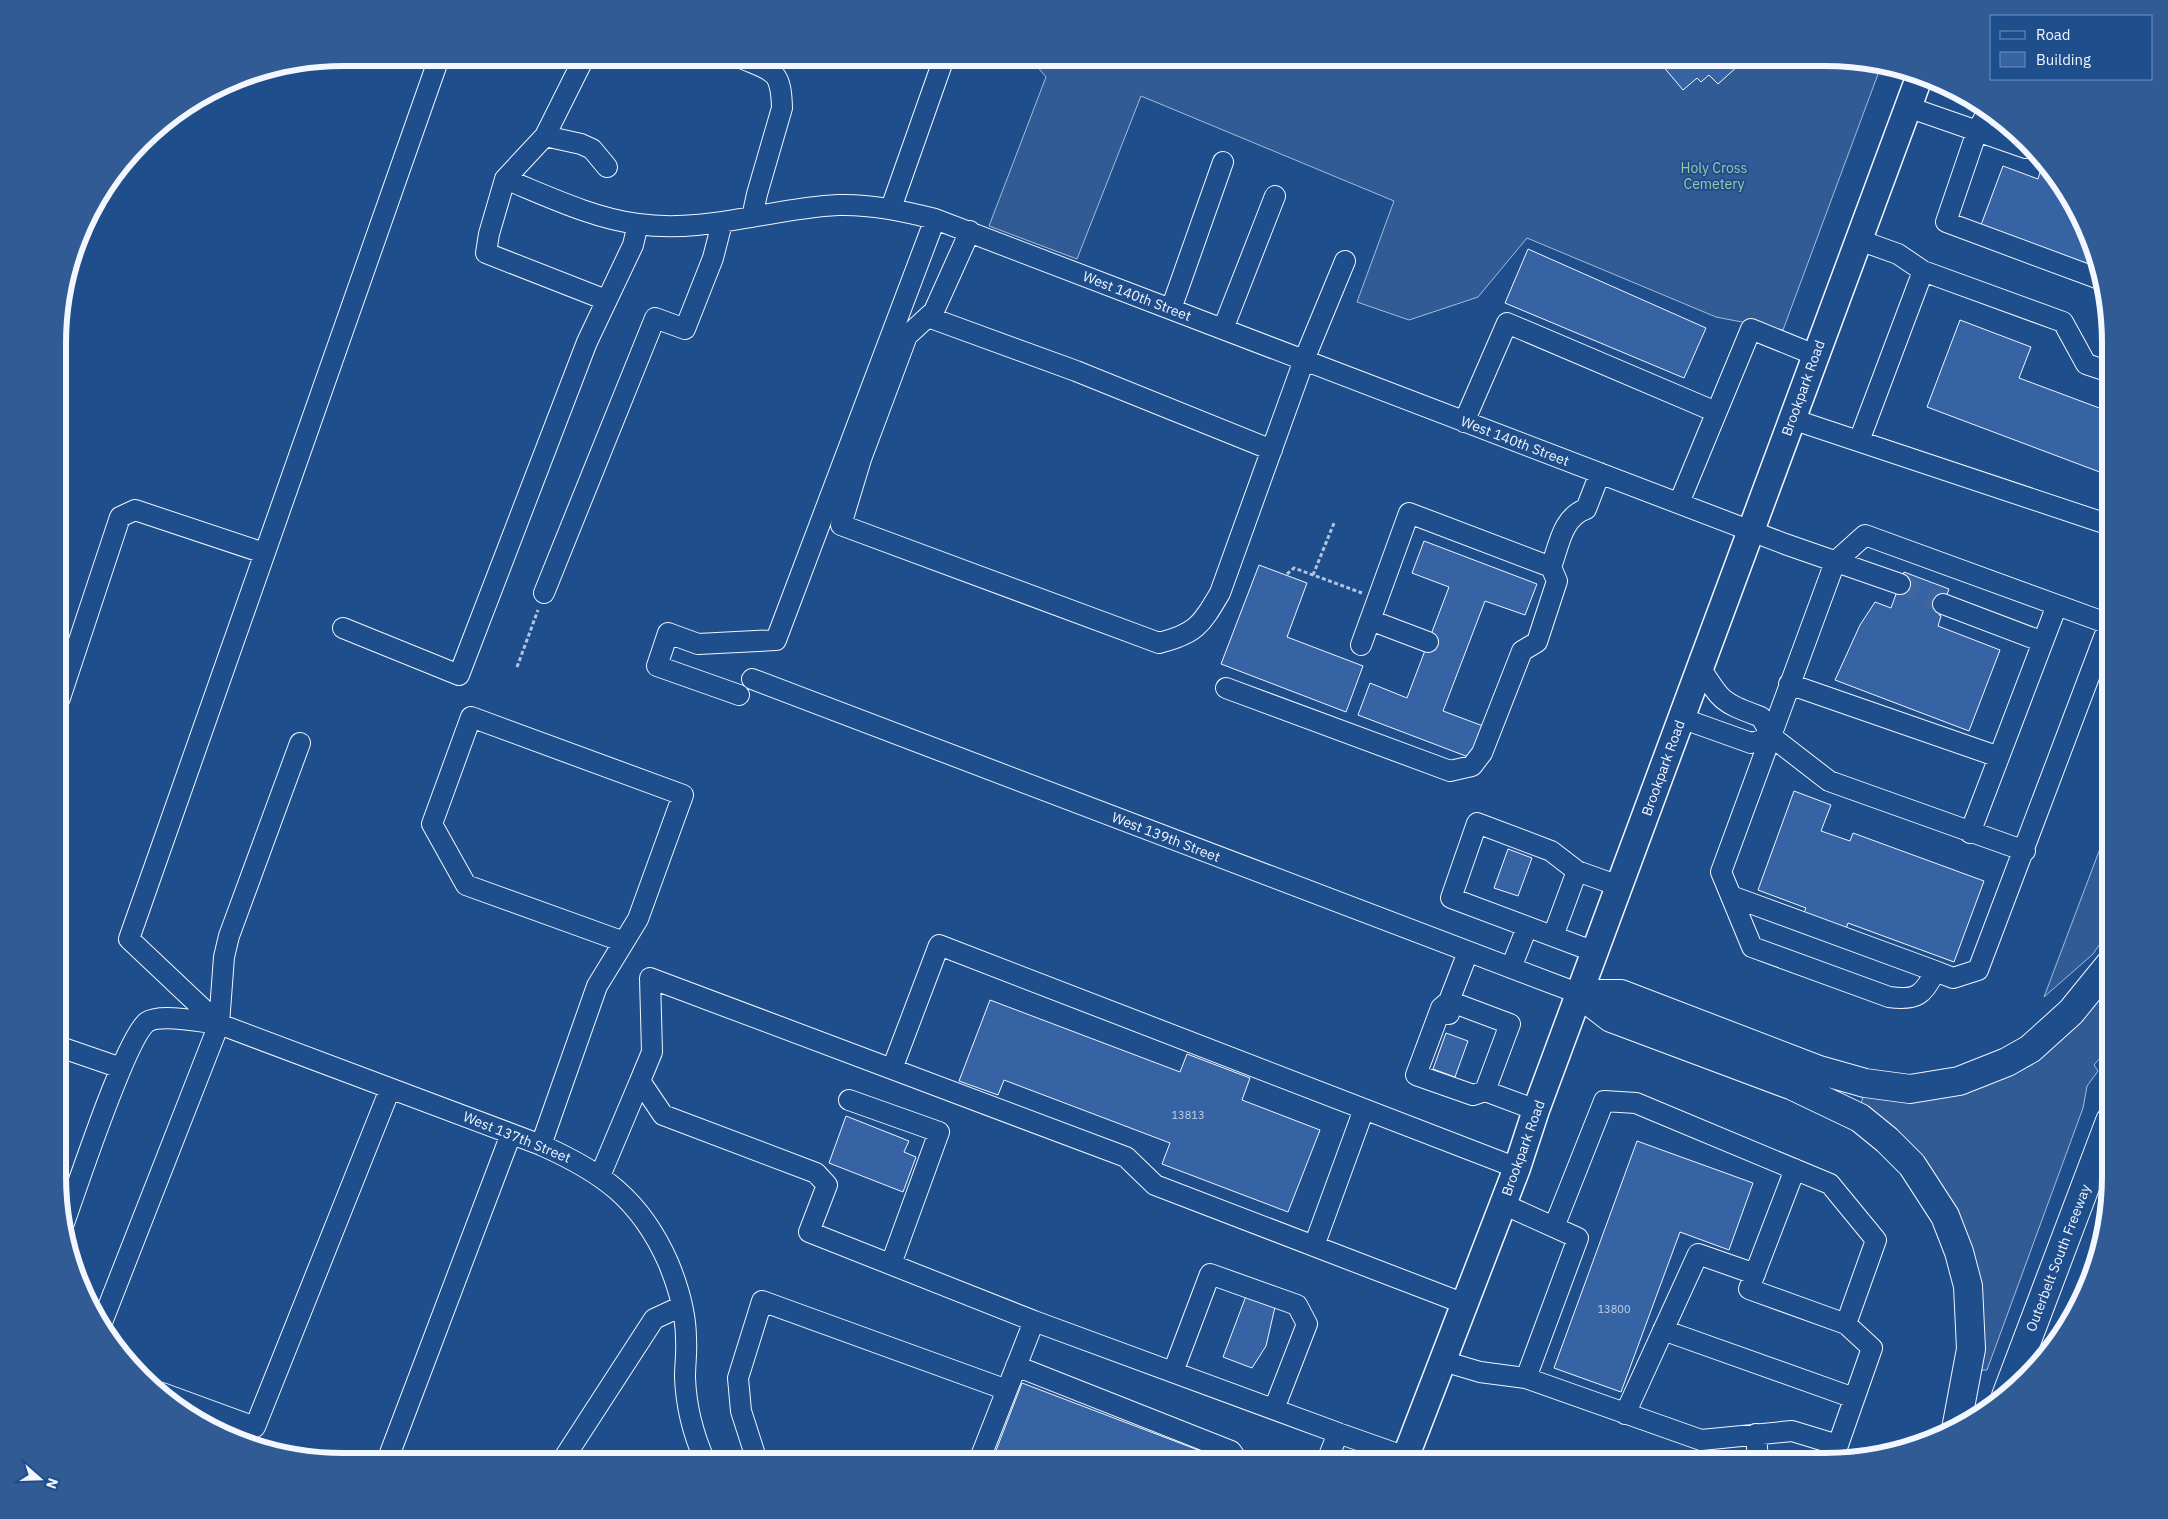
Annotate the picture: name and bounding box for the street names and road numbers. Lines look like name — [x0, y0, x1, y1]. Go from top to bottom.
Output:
street label: West 140th Street — [1080, 267, 1194, 325]
street label: Brookpark Road — [1777, 338, 1829, 438]
street label: West 140th Street — [1458, 412, 1572, 470]
street label: Brookpark Road — [1637, 718, 1689, 818]
street label: West 139th Street — [1109, 808, 1223, 866]
street label: Brookpark Road — [1497, 1098, 1549, 1198]
street label: West 137th Street — [460, 1107, 574, 1167]
street label: Outerbelt South Freeway — [2022, 1182, 2094, 1334]

